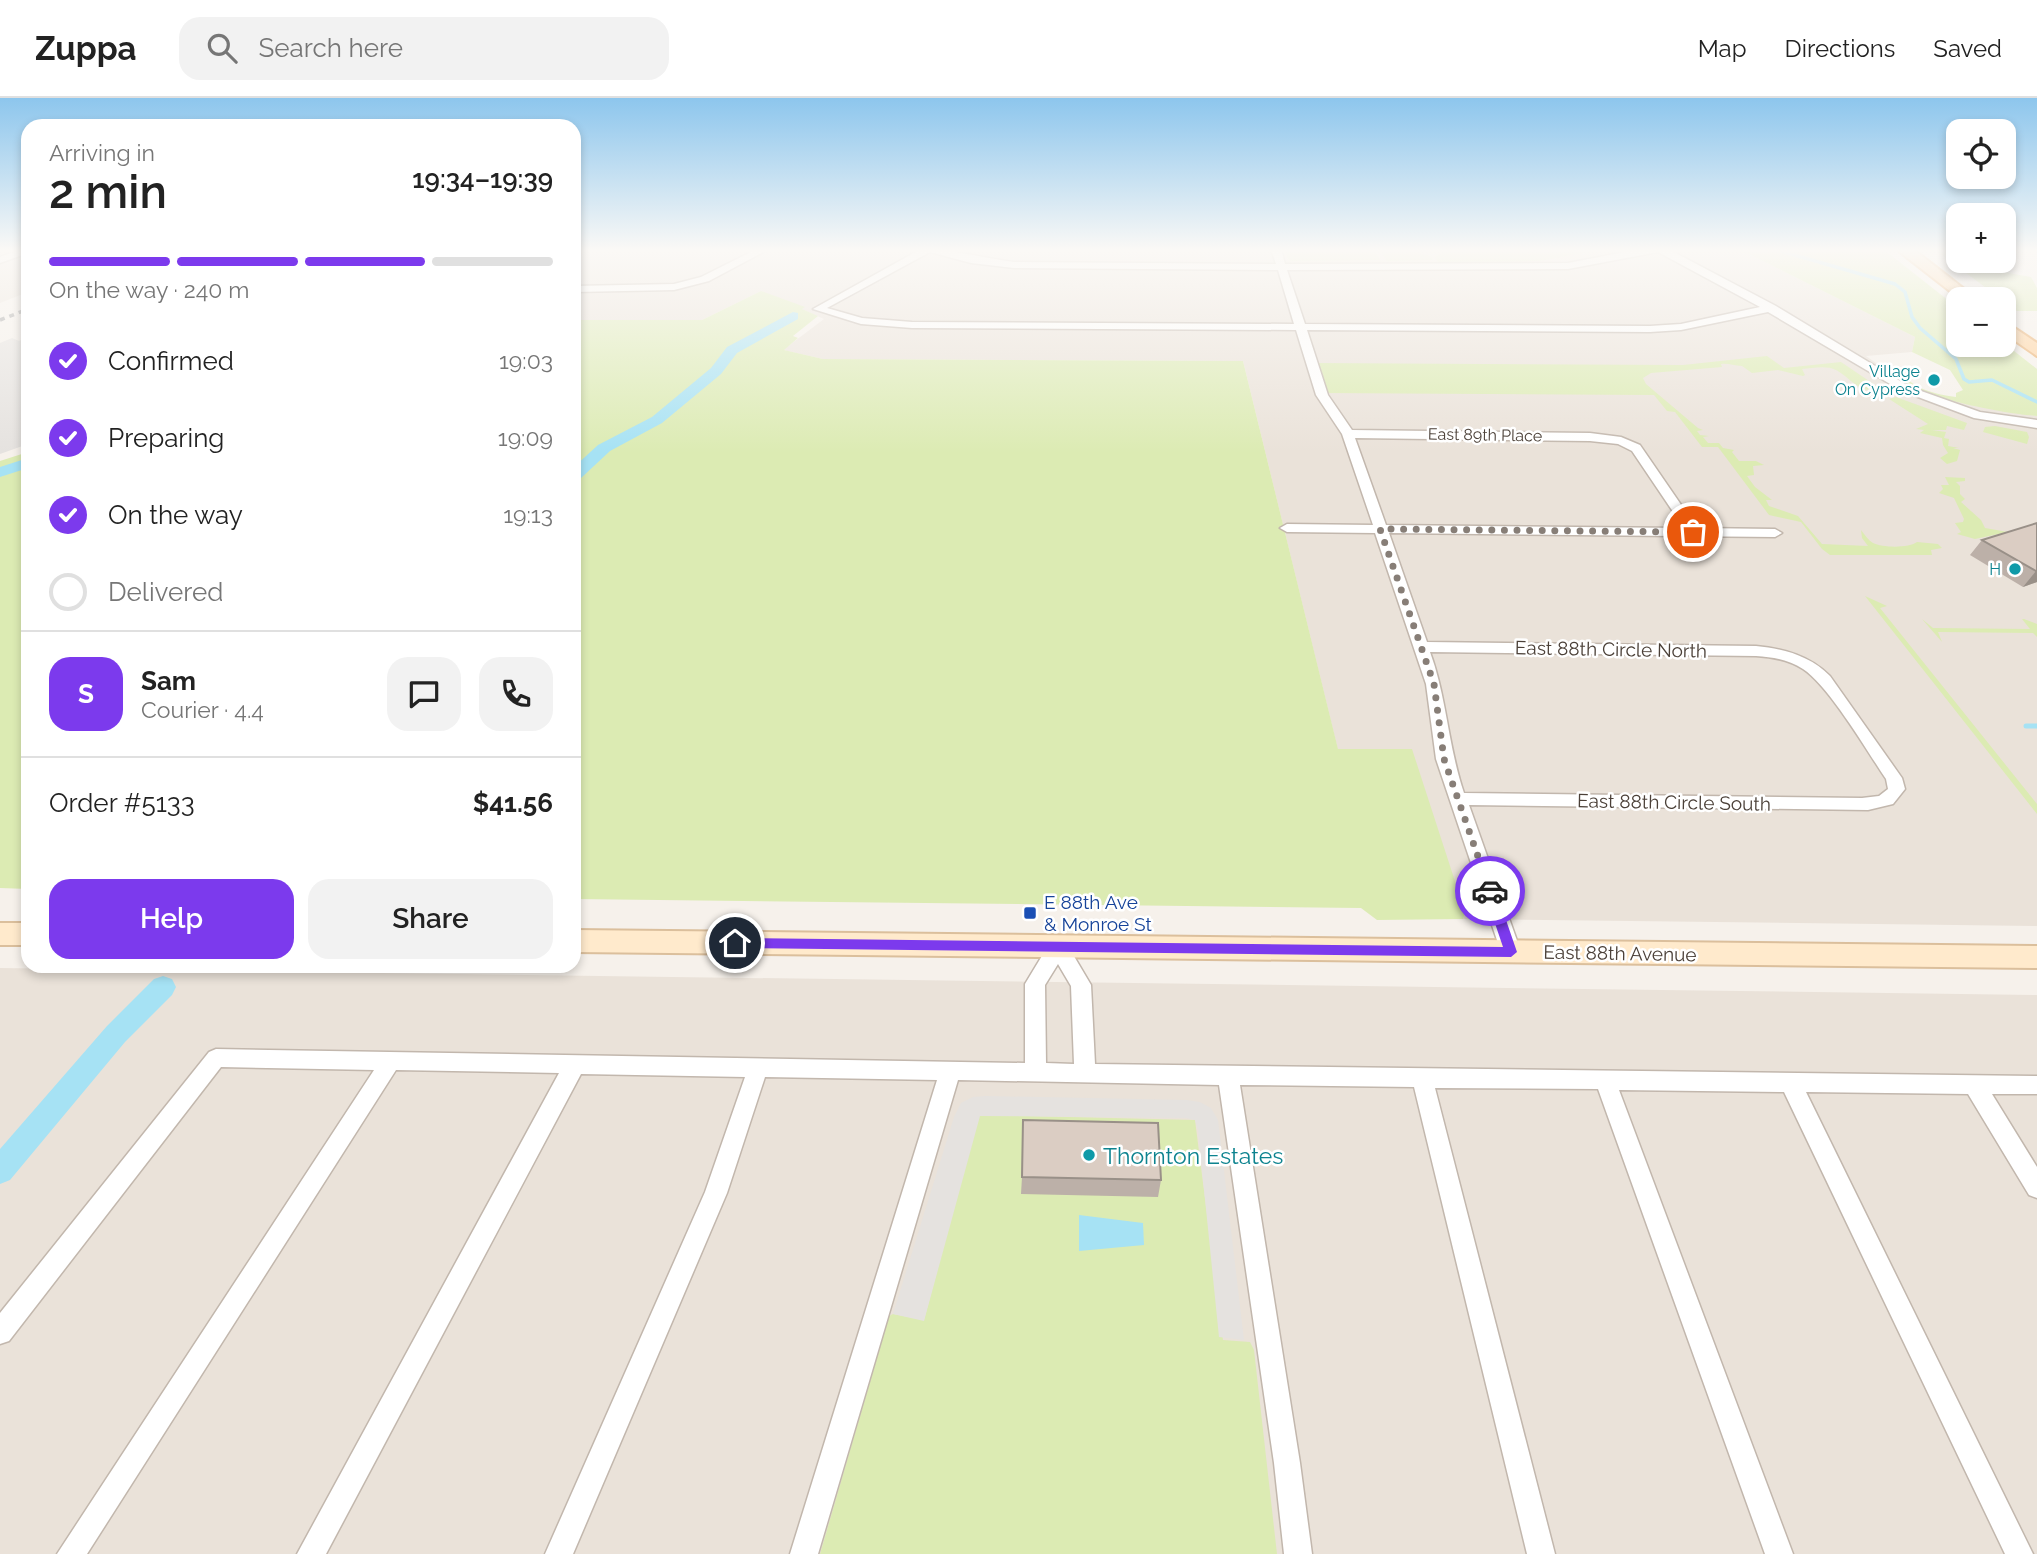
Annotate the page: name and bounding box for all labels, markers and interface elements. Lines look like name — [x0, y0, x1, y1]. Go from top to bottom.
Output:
search box — [179, 17, 669, 80]
text: Zuppa — [35, 29, 137, 68]
icon: search — [203, 29, 241, 67]
text: Search here — [259, 33, 403, 63]
text: Map — [1698, 34, 1747, 63]
text: Directions — [1785, 34, 1895, 63]
text: Saved — [1933, 34, 2002, 63]
map controls — [1946, 119, 2016, 357]
button: locate — [1946, 119, 2016, 189]
text: Arriving in — [49, 139, 155, 166]
text: 19:34–19:39 — [412, 164, 553, 194]
text: 2 min — [49, 165, 167, 219]
button: + — [1946, 203, 2016, 273]
text: On the way · 240 m — [49, 276, 249, 303]
button: − — [1946, 287, 2016, 357]
icon: check — [49, 342, 87, 380]
text: Confirmed — [108, 346, 234, 376]
text: 19:03 — [499, 347, 553, 374]
place label: Village On Cypress — [1835, 362, 1920, 399]
marker: Village On Cypress — [1926, 372, 1942, 388]
icon: check — [49, 419, 87, 457]
text: Preparing — [108, 423, 224, 453]
text: 19:09 — [498, 424, 553, 451]
street label: East 89th Place — [1428, 425, 1542, 445]
icon: check — [49, 496, 87, 534]
text: On the way — [108, 500, 243, 530]
text: 19:13 — [503, 501, 553, 528]
pin — [1663, 502, 1723, 562]
icon: bag — [1674, 513, 1712, 551]
place label: H — [1989, 560, 2001, 579]
marker: H — [2007, 561, 2023, 577]
text: Delivered — [108, 577, 223, 607]
street label: East 88th Circle North — [1515, 636, 1707, 662]
button: chat — [387, 657, 461, 731]
button: phone — [479, 657, 553, 731]
text: Sam — [141, 666, 196, 696]
text: S — [78, 679, 94, 709]
text: Courier · 4.4 — [141, 696, 264, 723]
text: Order #5133 — [49, 788, 195, 818]
text: $41.56 — [473, 788, 553, 818]
street label: East 88th Circle South — [1577, 789, 1771, 815]
courier — [1455, 856, 1525, 926]
icon: car — [1471, 872, 1509, 910]
button: Help — [49, 879, 294, 959]
button: Share — [308, 879, 553, 959]
place label: E 88th Ave & Monroe St — [1044, 891, 1152, 935]
marker: E 88th Ave & Monroe St — [1022, 905, 1038, 921]
pin — [705, 913, 765, 973]
icon: home — [716, 924, 754, 962]
street label: East 88th Avenue — [1543, 941, 1697, 965]
place label: Thornton Estates — [1103, 1142, 1283, 1169]
marker: Thornton Estates — [1081, 1147, 1097, 1163]

